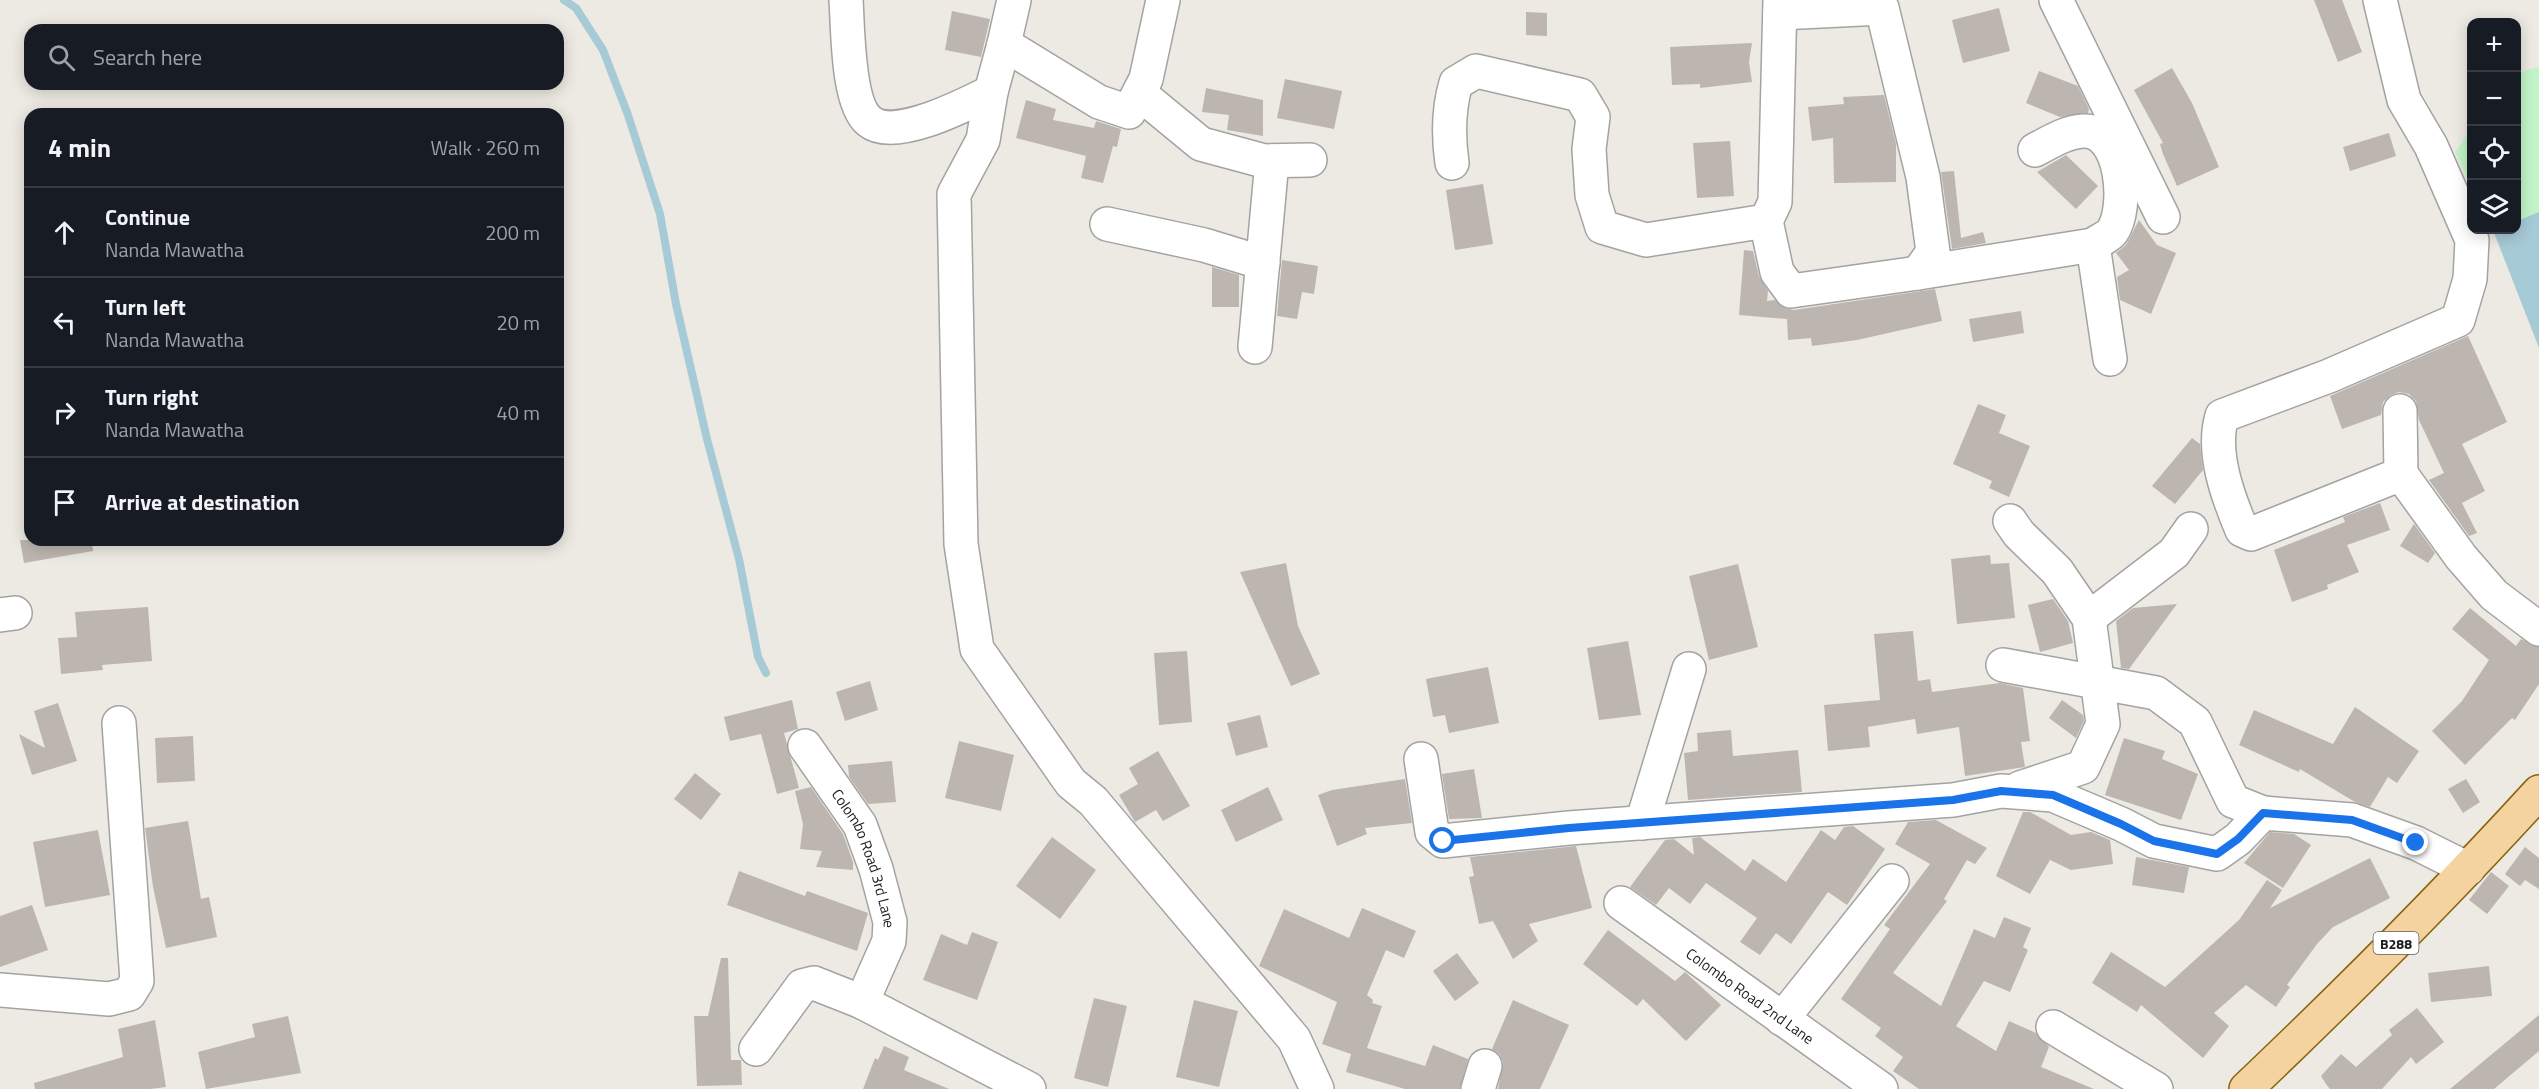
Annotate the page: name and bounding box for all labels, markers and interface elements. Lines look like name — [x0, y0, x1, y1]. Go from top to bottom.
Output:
map controls — [2467, 18, 2521, 234]
button: + — [2467, 18, 2521, 72]
search box — [24, 24, 564, 90]
text: Search here — [93, 40, 202, 74]
icon: search — [45, 41, 78, 74]
button: − — [2467, 72, 2521, 126]
button: locate — [2467, 126, 2521, 180]
text: 4 min — [48, 128, 111, 167]
text: Walk · 260 m — [431, 132, 540, 163]
button: layers — [2467, 180, 2521, 234]
text: Continue — [105, 200, 190, 234]
icon: ahead — [48, 216, 81, 249]
text: 200 m — [485, 217, 540, 248]
text: Nanda Mawatha — [105, 234, 244, 265]
text: Turn left — [105, 290, 186, 324]
icon: left — [48, 306, 81, 339]
text: 20 m — [496, 307, 540, 338]
text: Nanda Mawatha — [105, 324, 244, 355]
text: Turn right — [105, 380, 199, 414]
icon: right — [48, 396, 81, 429]
text: 40 m — [496, 397, 540, 428]
text: Nanda Mawatha — [105, 414, 244, 445]
text: Arrive at destination — [105, 485, 300, 519]
icon: arrive — [48, 486, 81, 519]
street label: Colombo Road 3rd Lane — [826, 784, 902, 929]
route start — [1429, 827, 1455, 853]
route end — [2402, 829, 2428, 855]
road number: B288 — [2374, 932, 2418, 954]
street label: Colombo Road 2nd Lane — [1681, 942, 1819, 1049]

